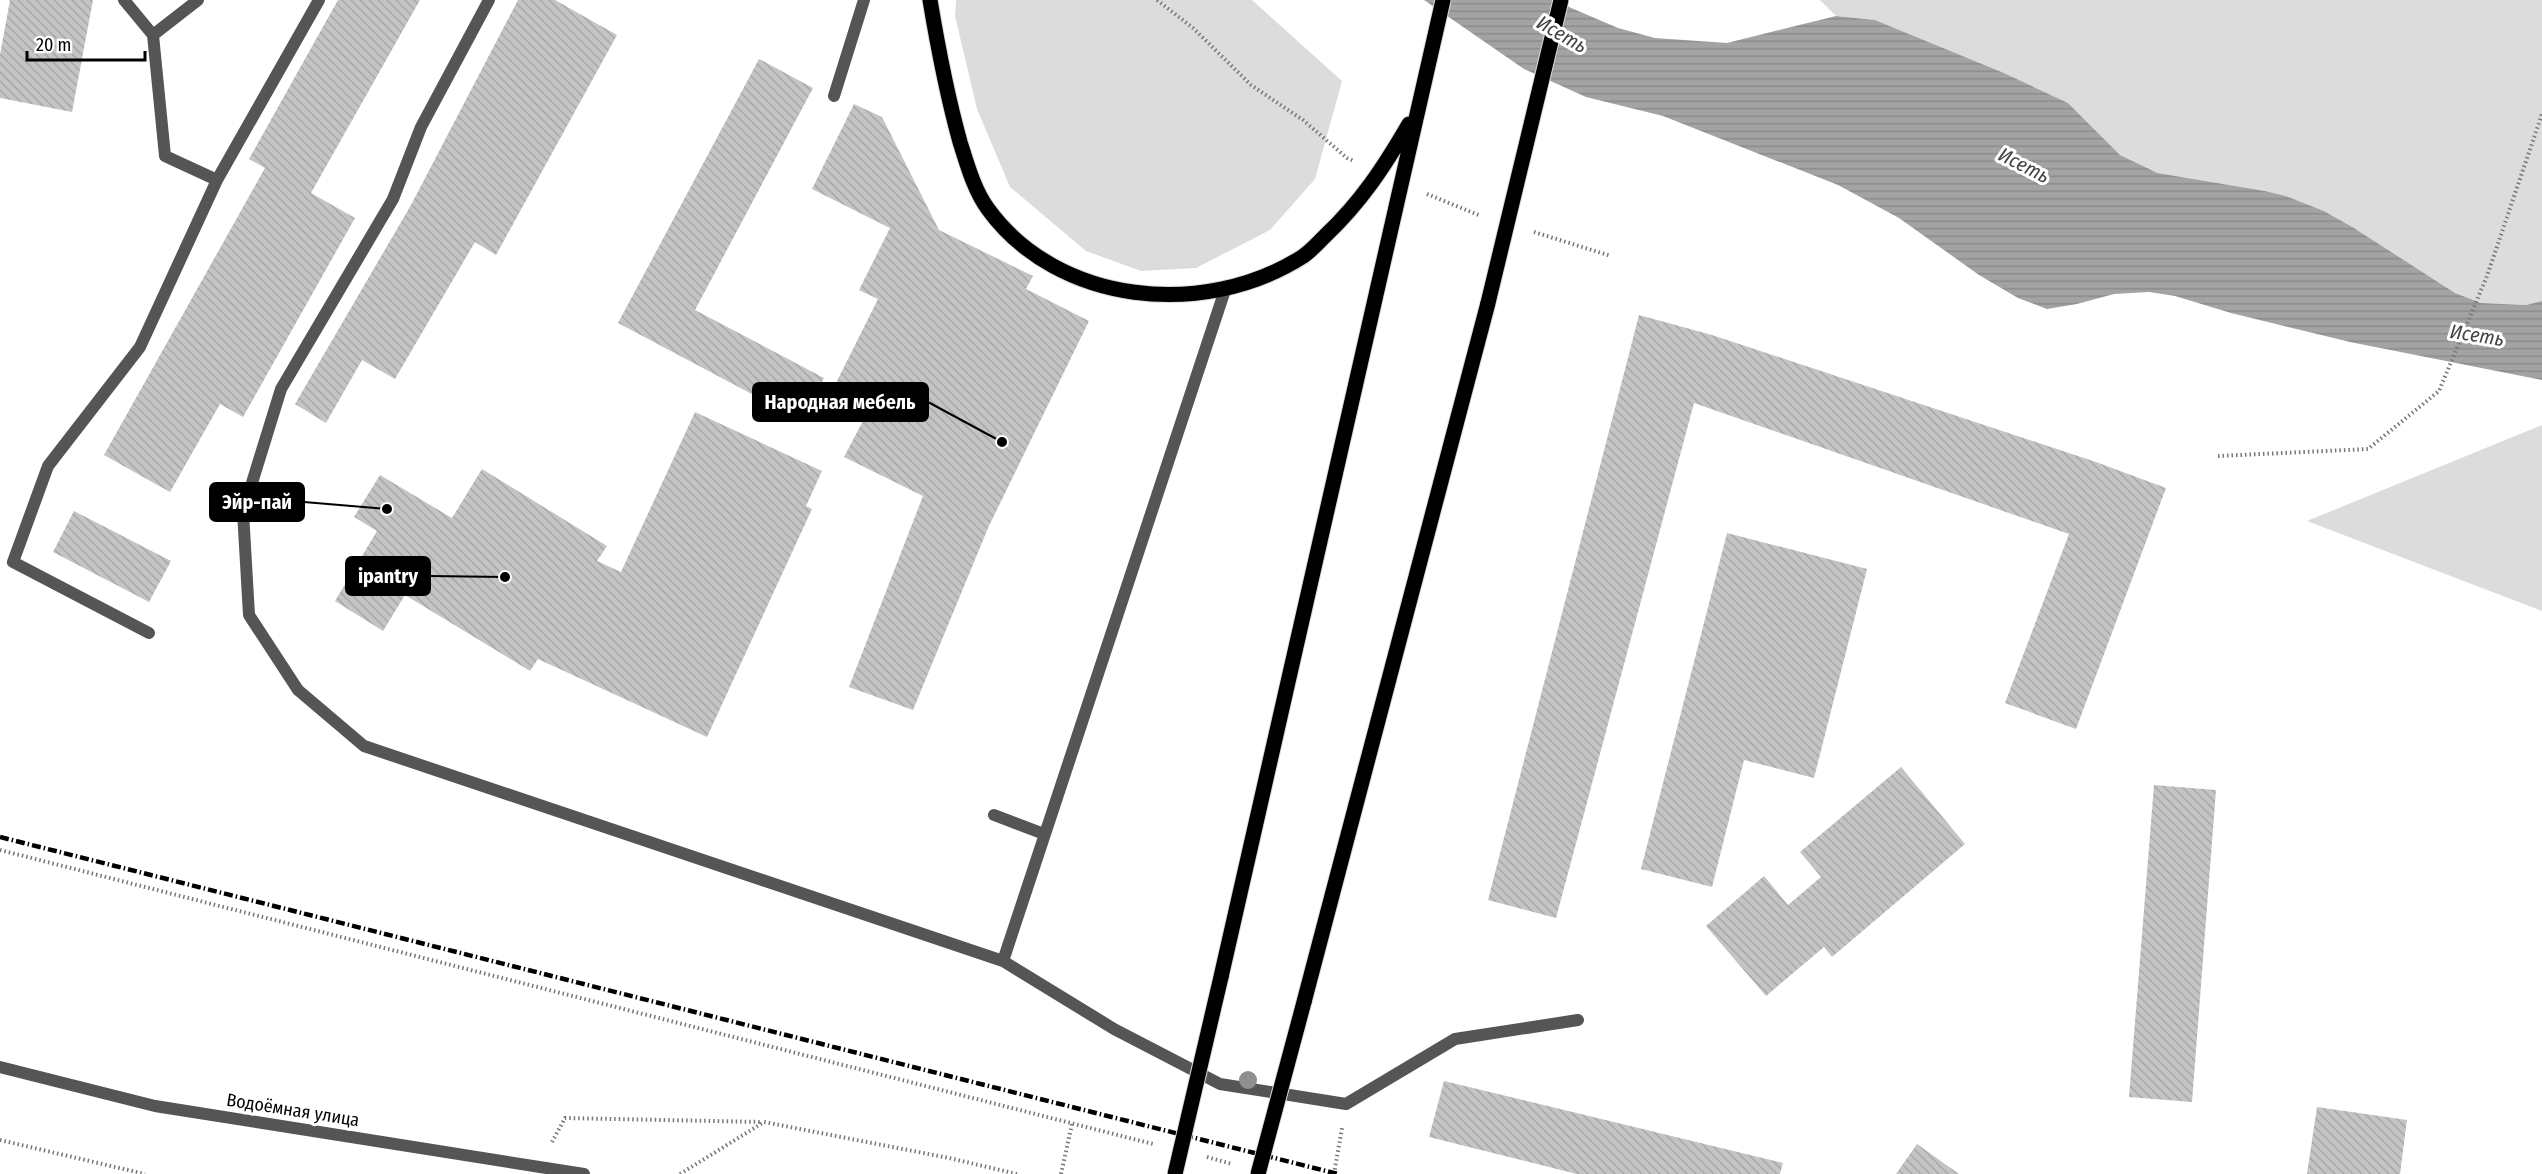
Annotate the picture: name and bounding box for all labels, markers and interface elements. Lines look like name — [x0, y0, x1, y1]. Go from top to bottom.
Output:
water label: Исеть — [1533, 10, 1591, 58]
scale bar — [27, 24, 146, 62]
text: 20 m — [36, 34, 71, 56]
water label: Исеть — [1994, 142, 2054, 188]
water label: Исеть — [2448, 319, 2506, 351]
callout: Народная мебель — [753, 383, 928, 421]
text: Народная мебель — [765, 390, 916, 414]
callout: Эйр-пай — [210, 483, 304, 521]
text: Эйр-пай — [222, 490, 292, 514]
callout: ipantry — [346, 557, 430, 595]
text: ipantry — [358, 564, 419, 588]
street label: Водоёмная улица — [225, 1089, 361, 1131]

